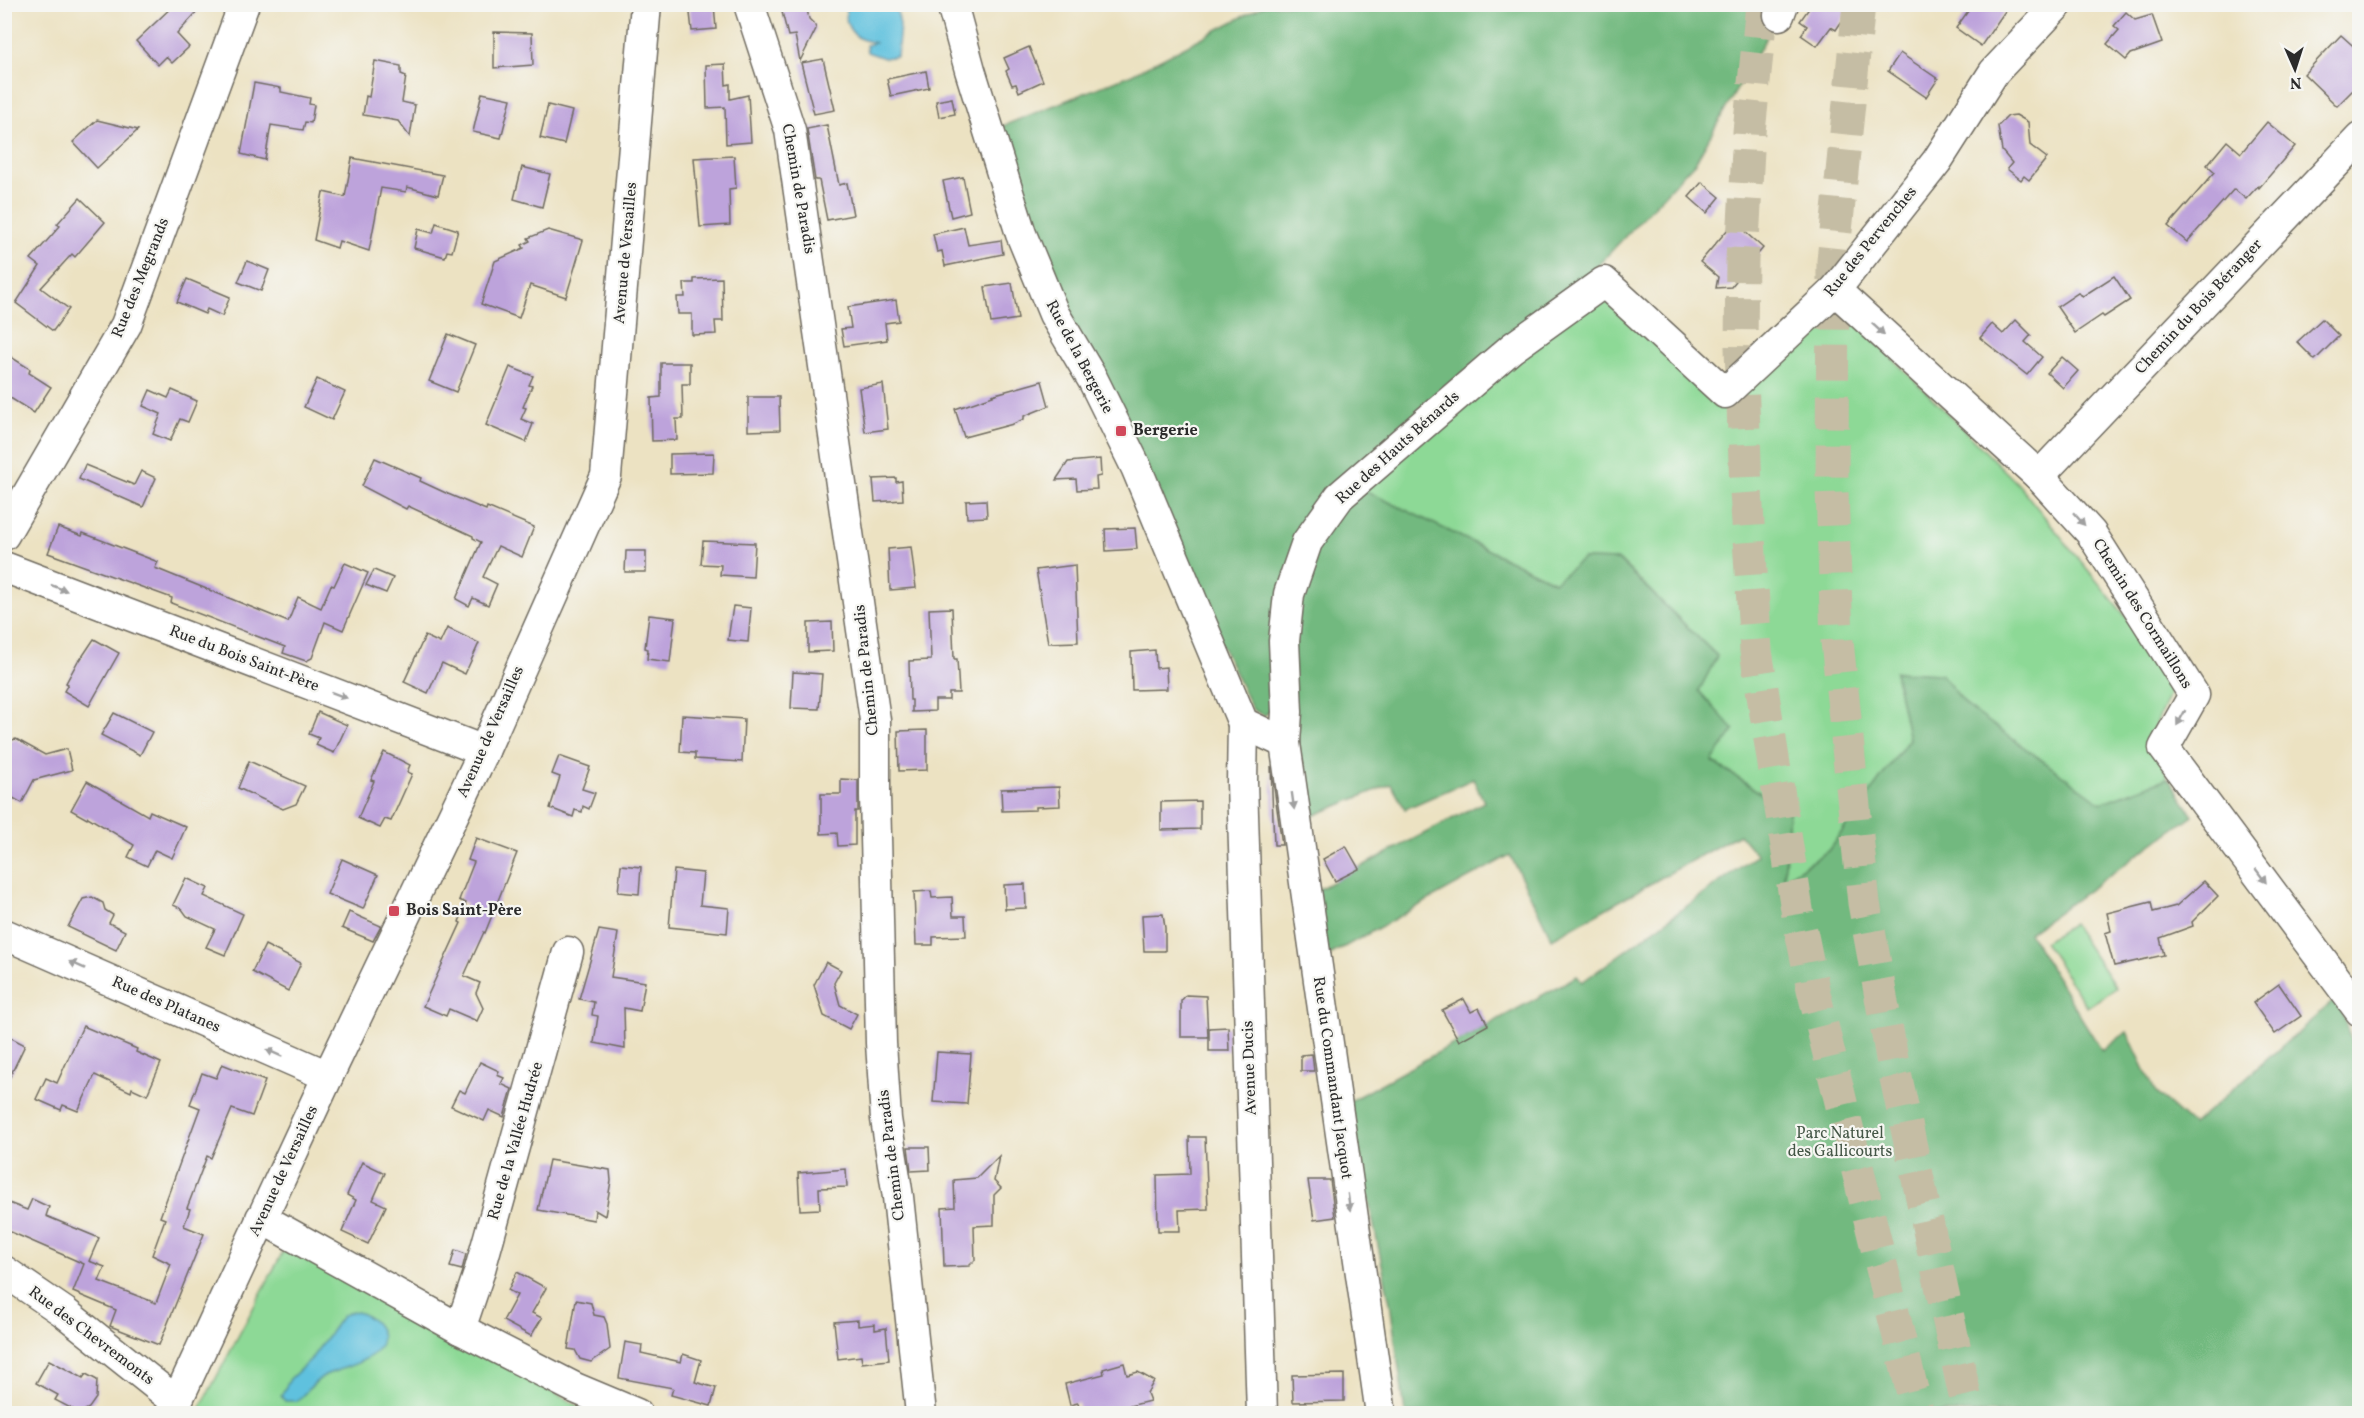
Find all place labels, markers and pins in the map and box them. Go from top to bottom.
place label: Bergerie [1133,420,1198,442]
marker: Bergerie [1114,424,1128,438]
place label: Bois Saint-Père [406,900,522,922]
marker: Bois Saint-Père [387,904,401,918]

